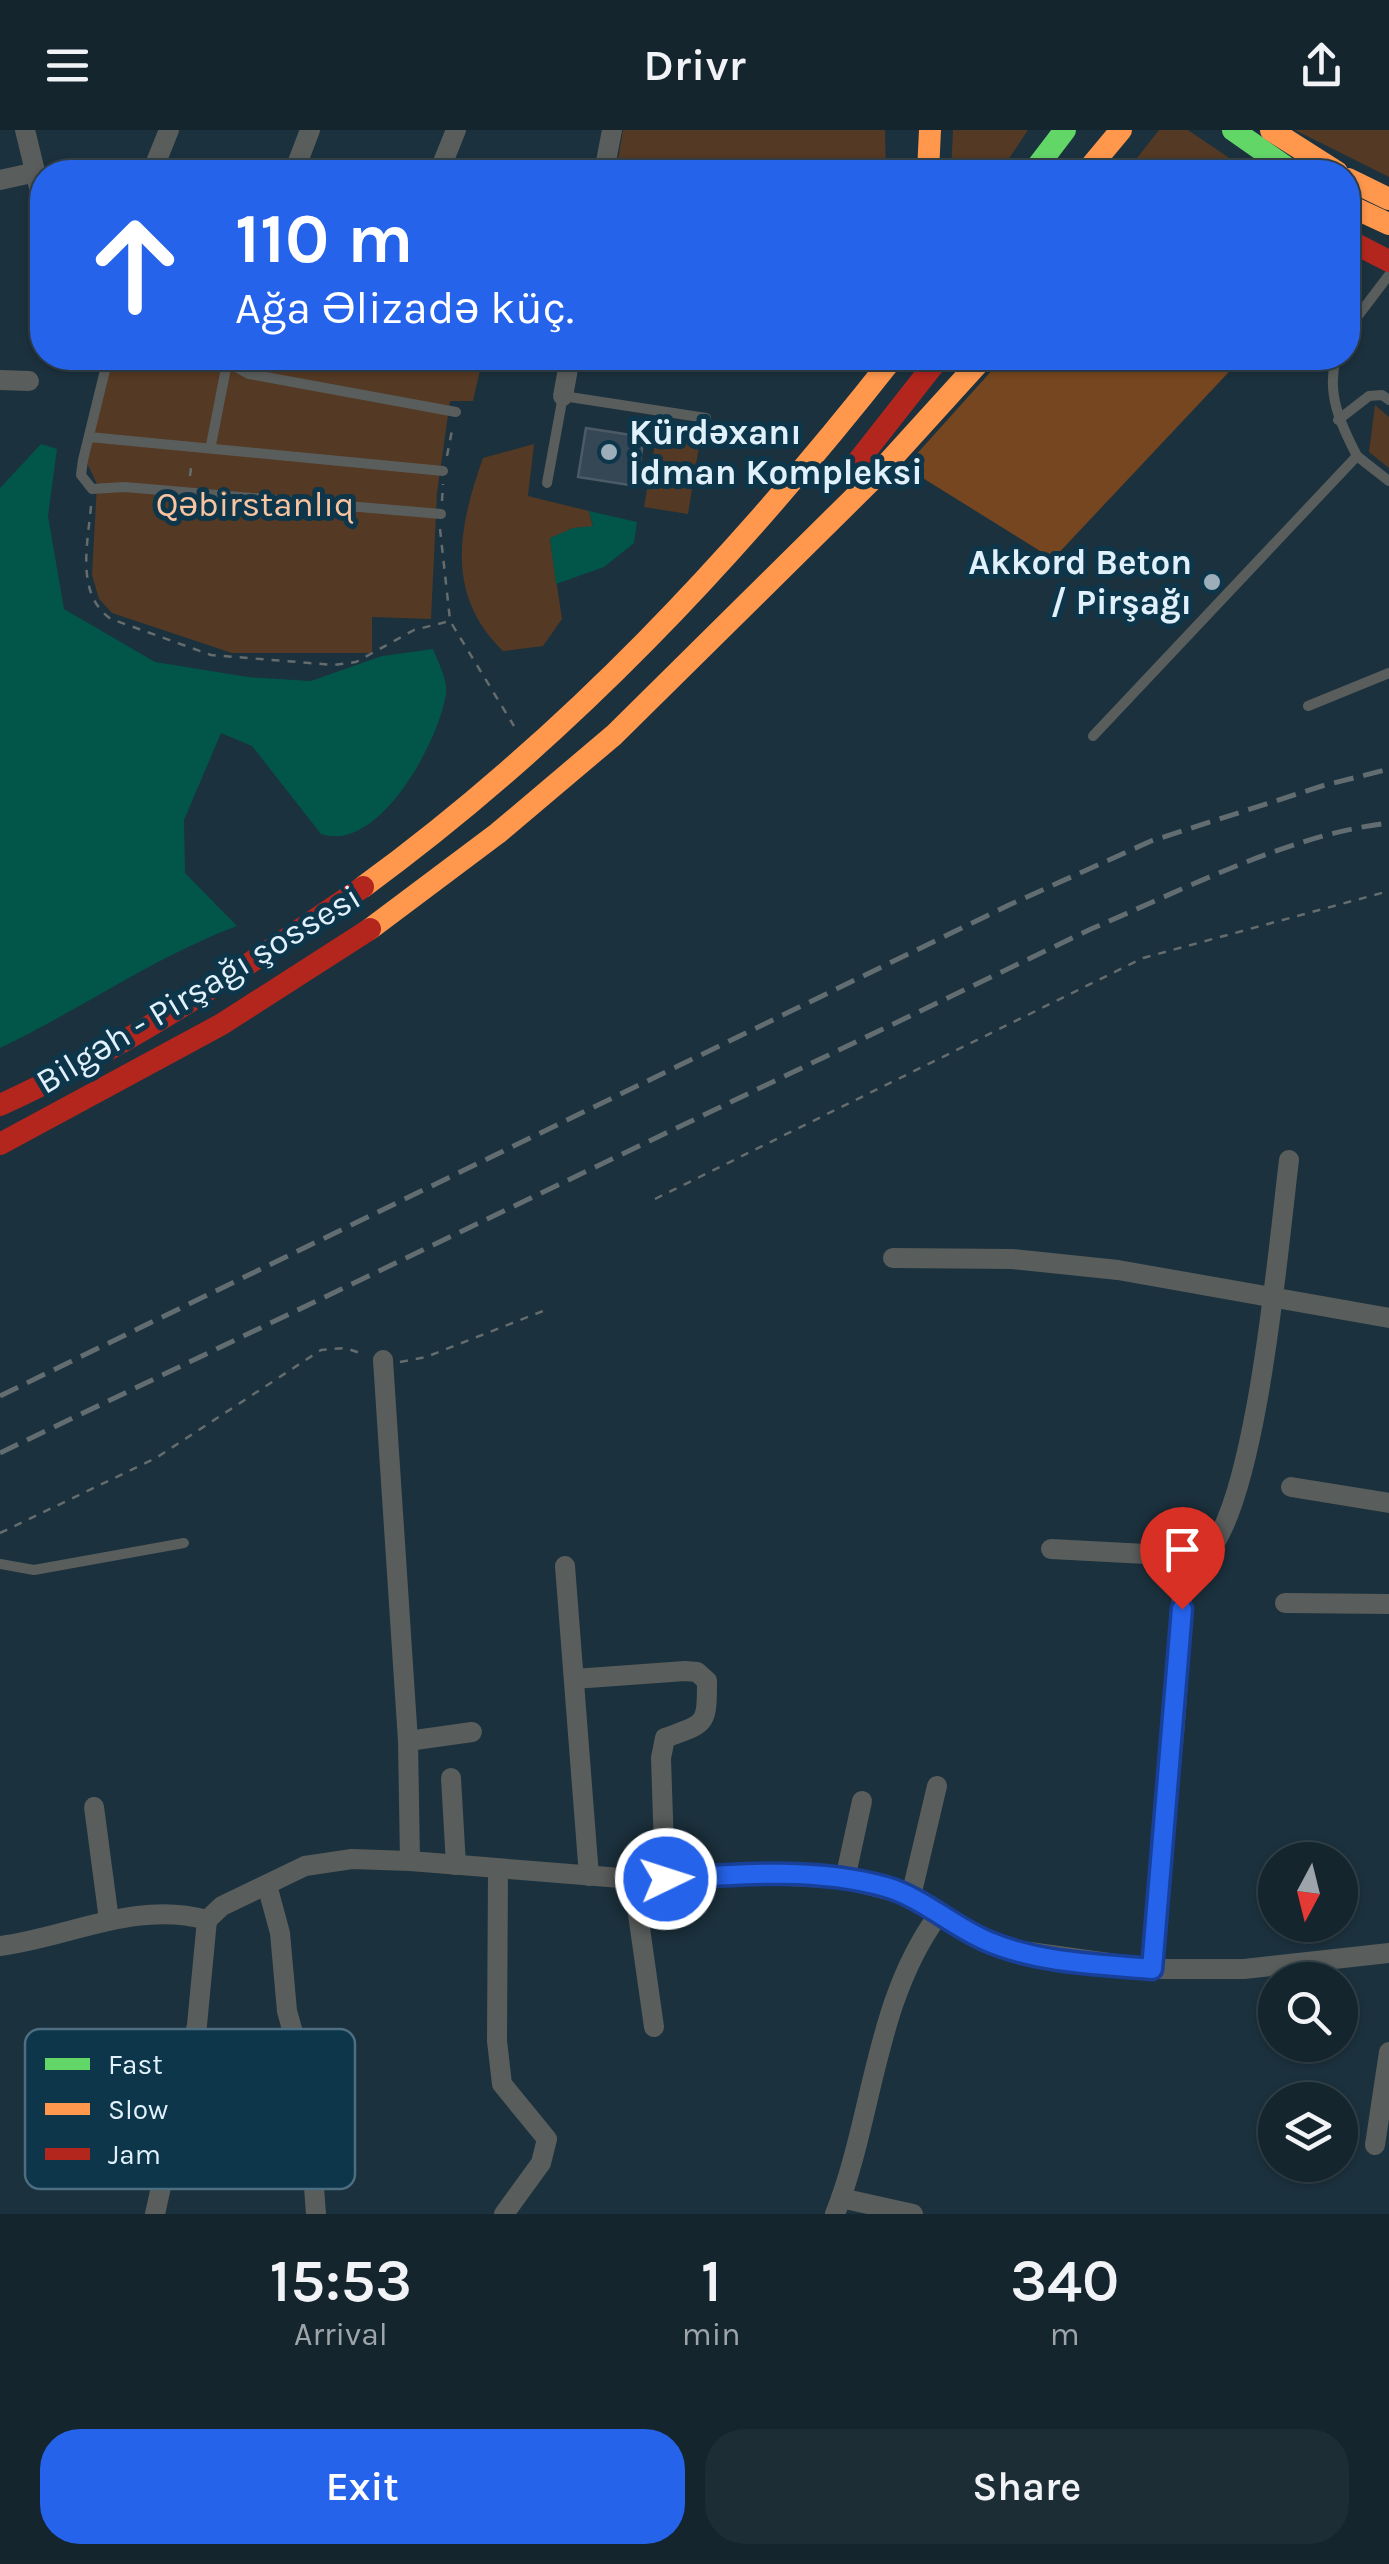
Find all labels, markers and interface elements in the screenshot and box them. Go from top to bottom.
icon: menu [40,38,95,93]
icon: share [1294,38,1349,93]
text: Drivr [643,39,746,91]
text: 110 m [235,198,413,280]
icon: ahead [70,200,200,330]
text: Ağa Əlizadə küç. [235,282,574,334]
place label: Kürdəxanı İdman Kompleksi [629,412,923,493]
marker: Kürdəxanı İdman Kompleksi [598,441,620,463]
park label: Qəbirstanlıq [156,484,354,525]
place label: Akkord Beton / Pirşağı [968,542,1192,624]
marker: Akkord Beton / Pirşağı [1201,571,1223,593]
street label: Bilgəh - Pirşağı şossesi [29,876,368,1103]
pin [1140,1507,1225,1610]
icon: arrive [1155,1522,1210,1577]
position arrow [614,1827,718,1931]
north arrow [1258,1842,1358,1942]
map controls [1258,1842,1358,2182]
button: search [1258,1962,1358,2062]
legend [25,2029,355,2189]
text: Fast [108,2048,163,2081]
button: layers [1258,2082,1358,2182]
text: Slow [108,2093,168,2126]
text: Jam [108,2138,161,2171]
text: 15:53 [270,2246,412,2316]
text: 1 [701,2246,722,2316]
text: 340 [1010,2246,1119,2316]
text: Arrival [294,2316,388,2353]
text: min [682,2316,741,2353]
text: m [1050,2316,1080,2353]
button: Exit [40,2429,685,2544]
button: Share [705,2429,1349,2544]

